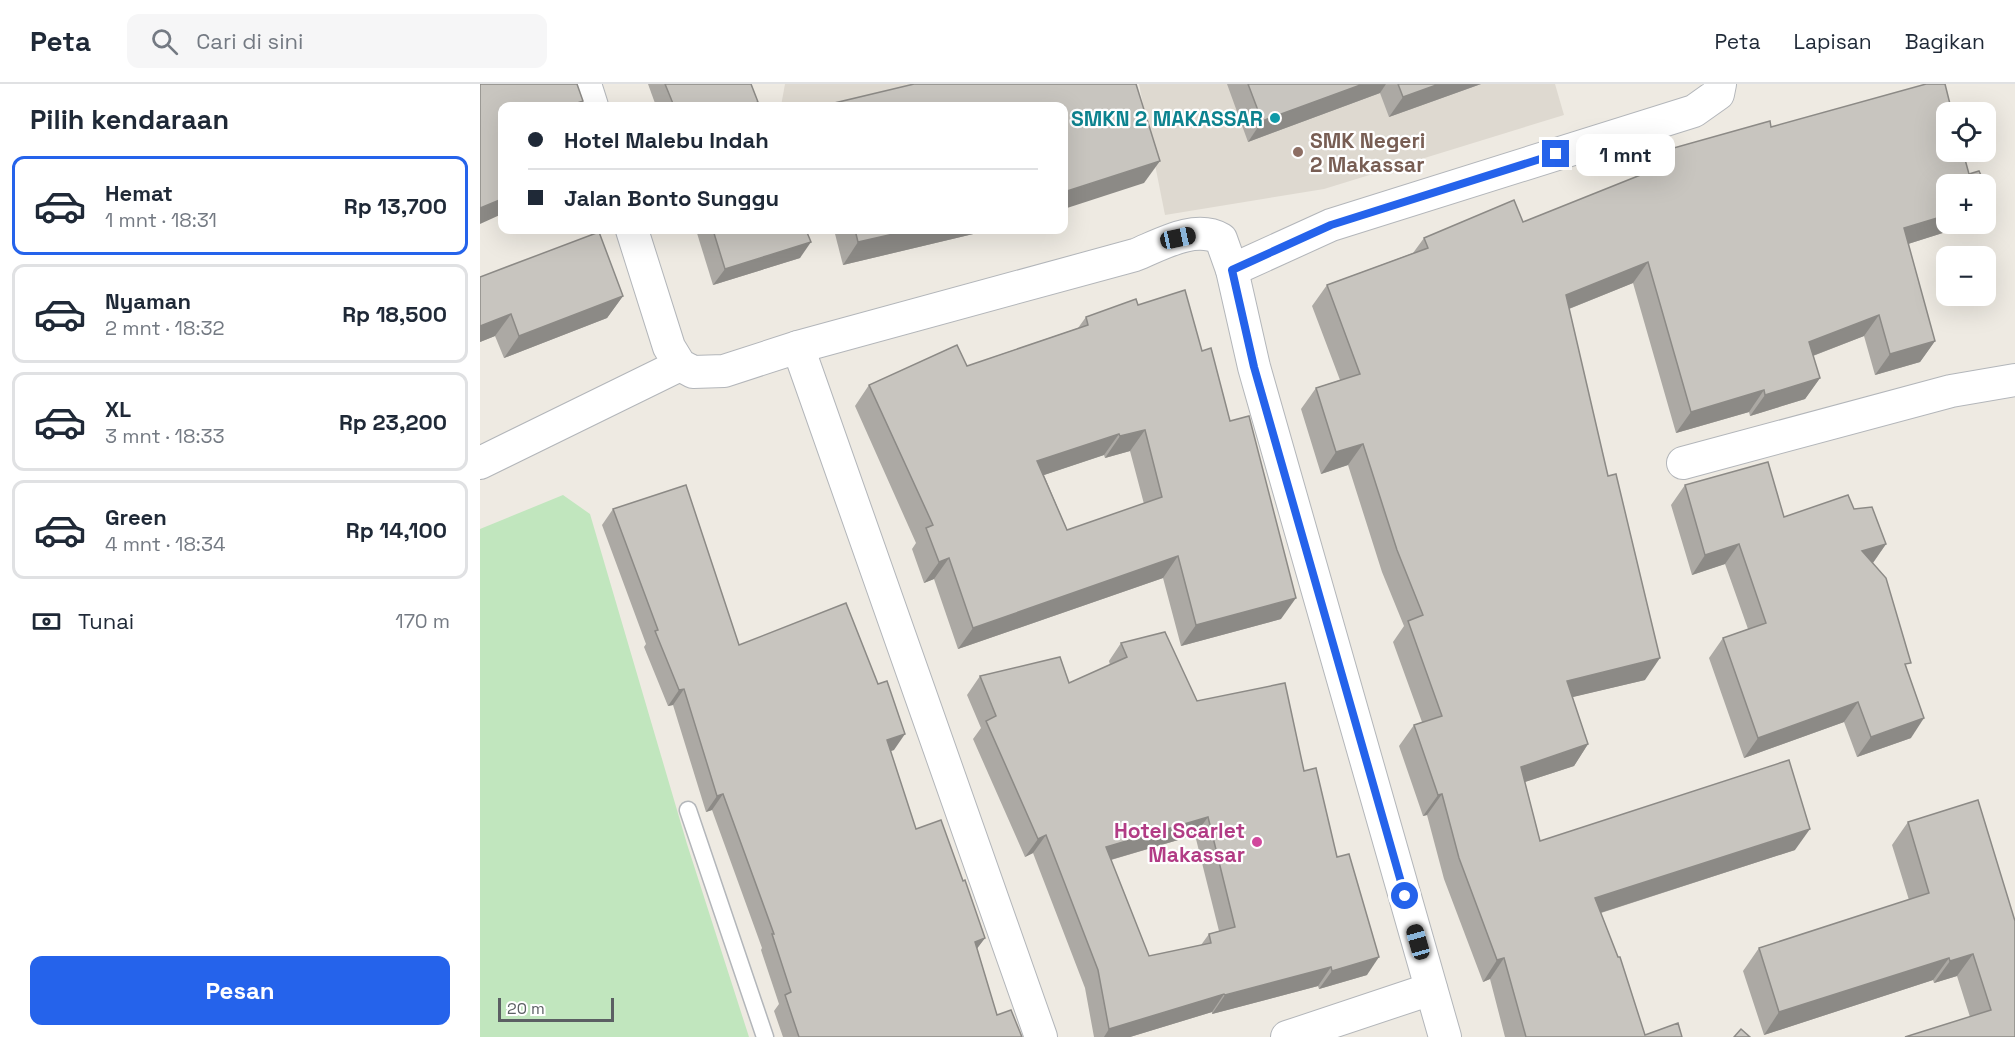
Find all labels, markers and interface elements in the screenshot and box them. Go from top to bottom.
search box [127,14,547,68]
text: Peta [30,23,91,59]
icon: search [148,25,181,58]
text: Cari di sini [196,27,303,55]
text: Peta [1715,28,1761,55]
text: Lapisan [1794,28,1872,55]
text: Bagikan [1905,28,1985,55]
text: Pilih kendaraan [30,102,229,137]
map controls [1936,102,1996,306]
button: locate [1936,102,1996,162]
place label: SMKN 2 MAKASSAR [1071,105,1263,132]
marker: SMKN 2 MAKASSAR [1268,111,1282,125]
text: Hotel Malebu Indah [564,126,769,154]
place label: SMK Negeri 2 Makassar [1310,127,1425,178]
callout: 1 mnt [1577,133,1676,175]
route end [1542,140,1569,167]
text: 1 mnt [1599,142,1652,168]
marker: SMK Negeri 2 Makassar [1291,145,1305,159]
button: + [1936,174,1996,234]
icon: car [33,179,87,233]
text: Hemat [105,179,173,207]
text: Jalan Bonto Sunggu [564,184,779,212]
text: Rp 13,700 [344,192,447,220]
text: 1 mnt · 18:31 [105,207,217,233]
car [1159,225,1197,251]
button: − [1936,246,1996,306]
icon: car [33,287,87,341]
text: Nyaman [105,287,191,315]
text: Rp 18,500 [342,300,447,328]
text: 2 mnt · 18:32 [105,315,225,341]
icon: car [33,395,87,449]
text: XL [105,395,131,423]
text: Rp 23,200 [339,408,447,436]
text: 3 mnt · 18:33 [105,423,225,449]
icon: car [33,503,87,557]
text: Green [105,503,167,531]
text: Rp 14,100 [346,516,447,544]
text: 4 mnt · 18:34 [105,531,226,557]
icon: cash [30,605,63,638]
text: Tunai [78,607,134,635]
text: 170 m [395,608,450,634]
place label: Hotel Scarlet Makassar [1114,817,1245,868]
marker: Hotel Scarlet Makassar [1250,835,1264,849]
route start [1391,882,1418,909]
car [1404,922,1432,962]
button: Pesan [30,956,450,1025]
scale bar [498,995,614,1022]
text: 20 m [507,998,545,1019]

